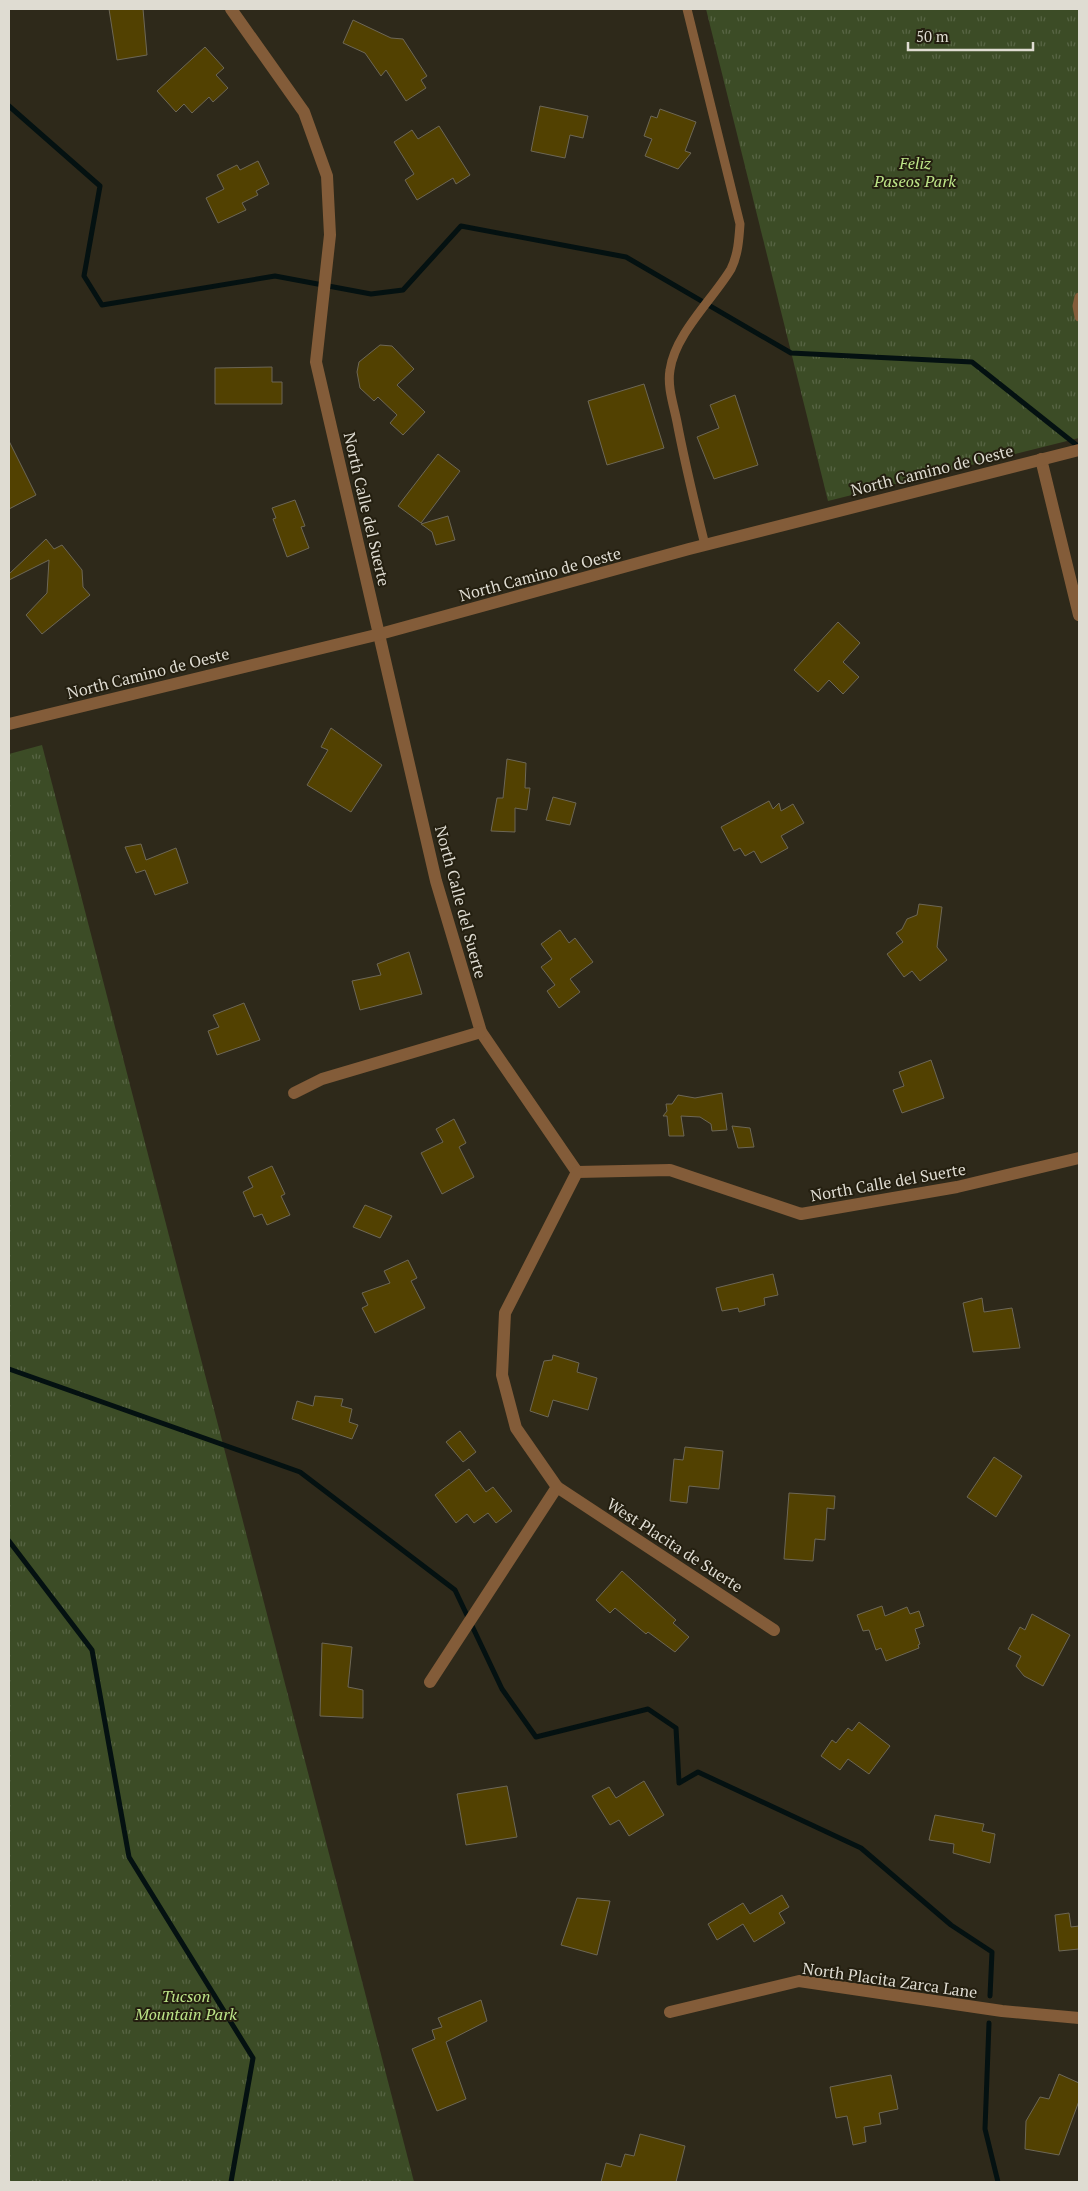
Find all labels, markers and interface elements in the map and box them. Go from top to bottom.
scale bar [908,20,1033,52]
text: 50 m [916,26,949,46]
park label: Feliz Paseos Park [873,152,956,192]
street label: North Calle del Suerte [339,430,395,588]
street label: North Camino de Oeste [848,439,1016,501]
street label: North Camino de Oeste [457,542,623,606]
street label: North Camino de Oeste [64,642,232,704]
street label: North Calle del Suerte [430,823,492,981]
street label: North Calle del Suerte [809,1157,967,1207]
street label: West Placita de Suerte [603,1493,747,1597]
street label: North Placita Zarca Lane [801,1957,979,2003]
park label: Tucson Mountain Park [134,1985,237,2025]

